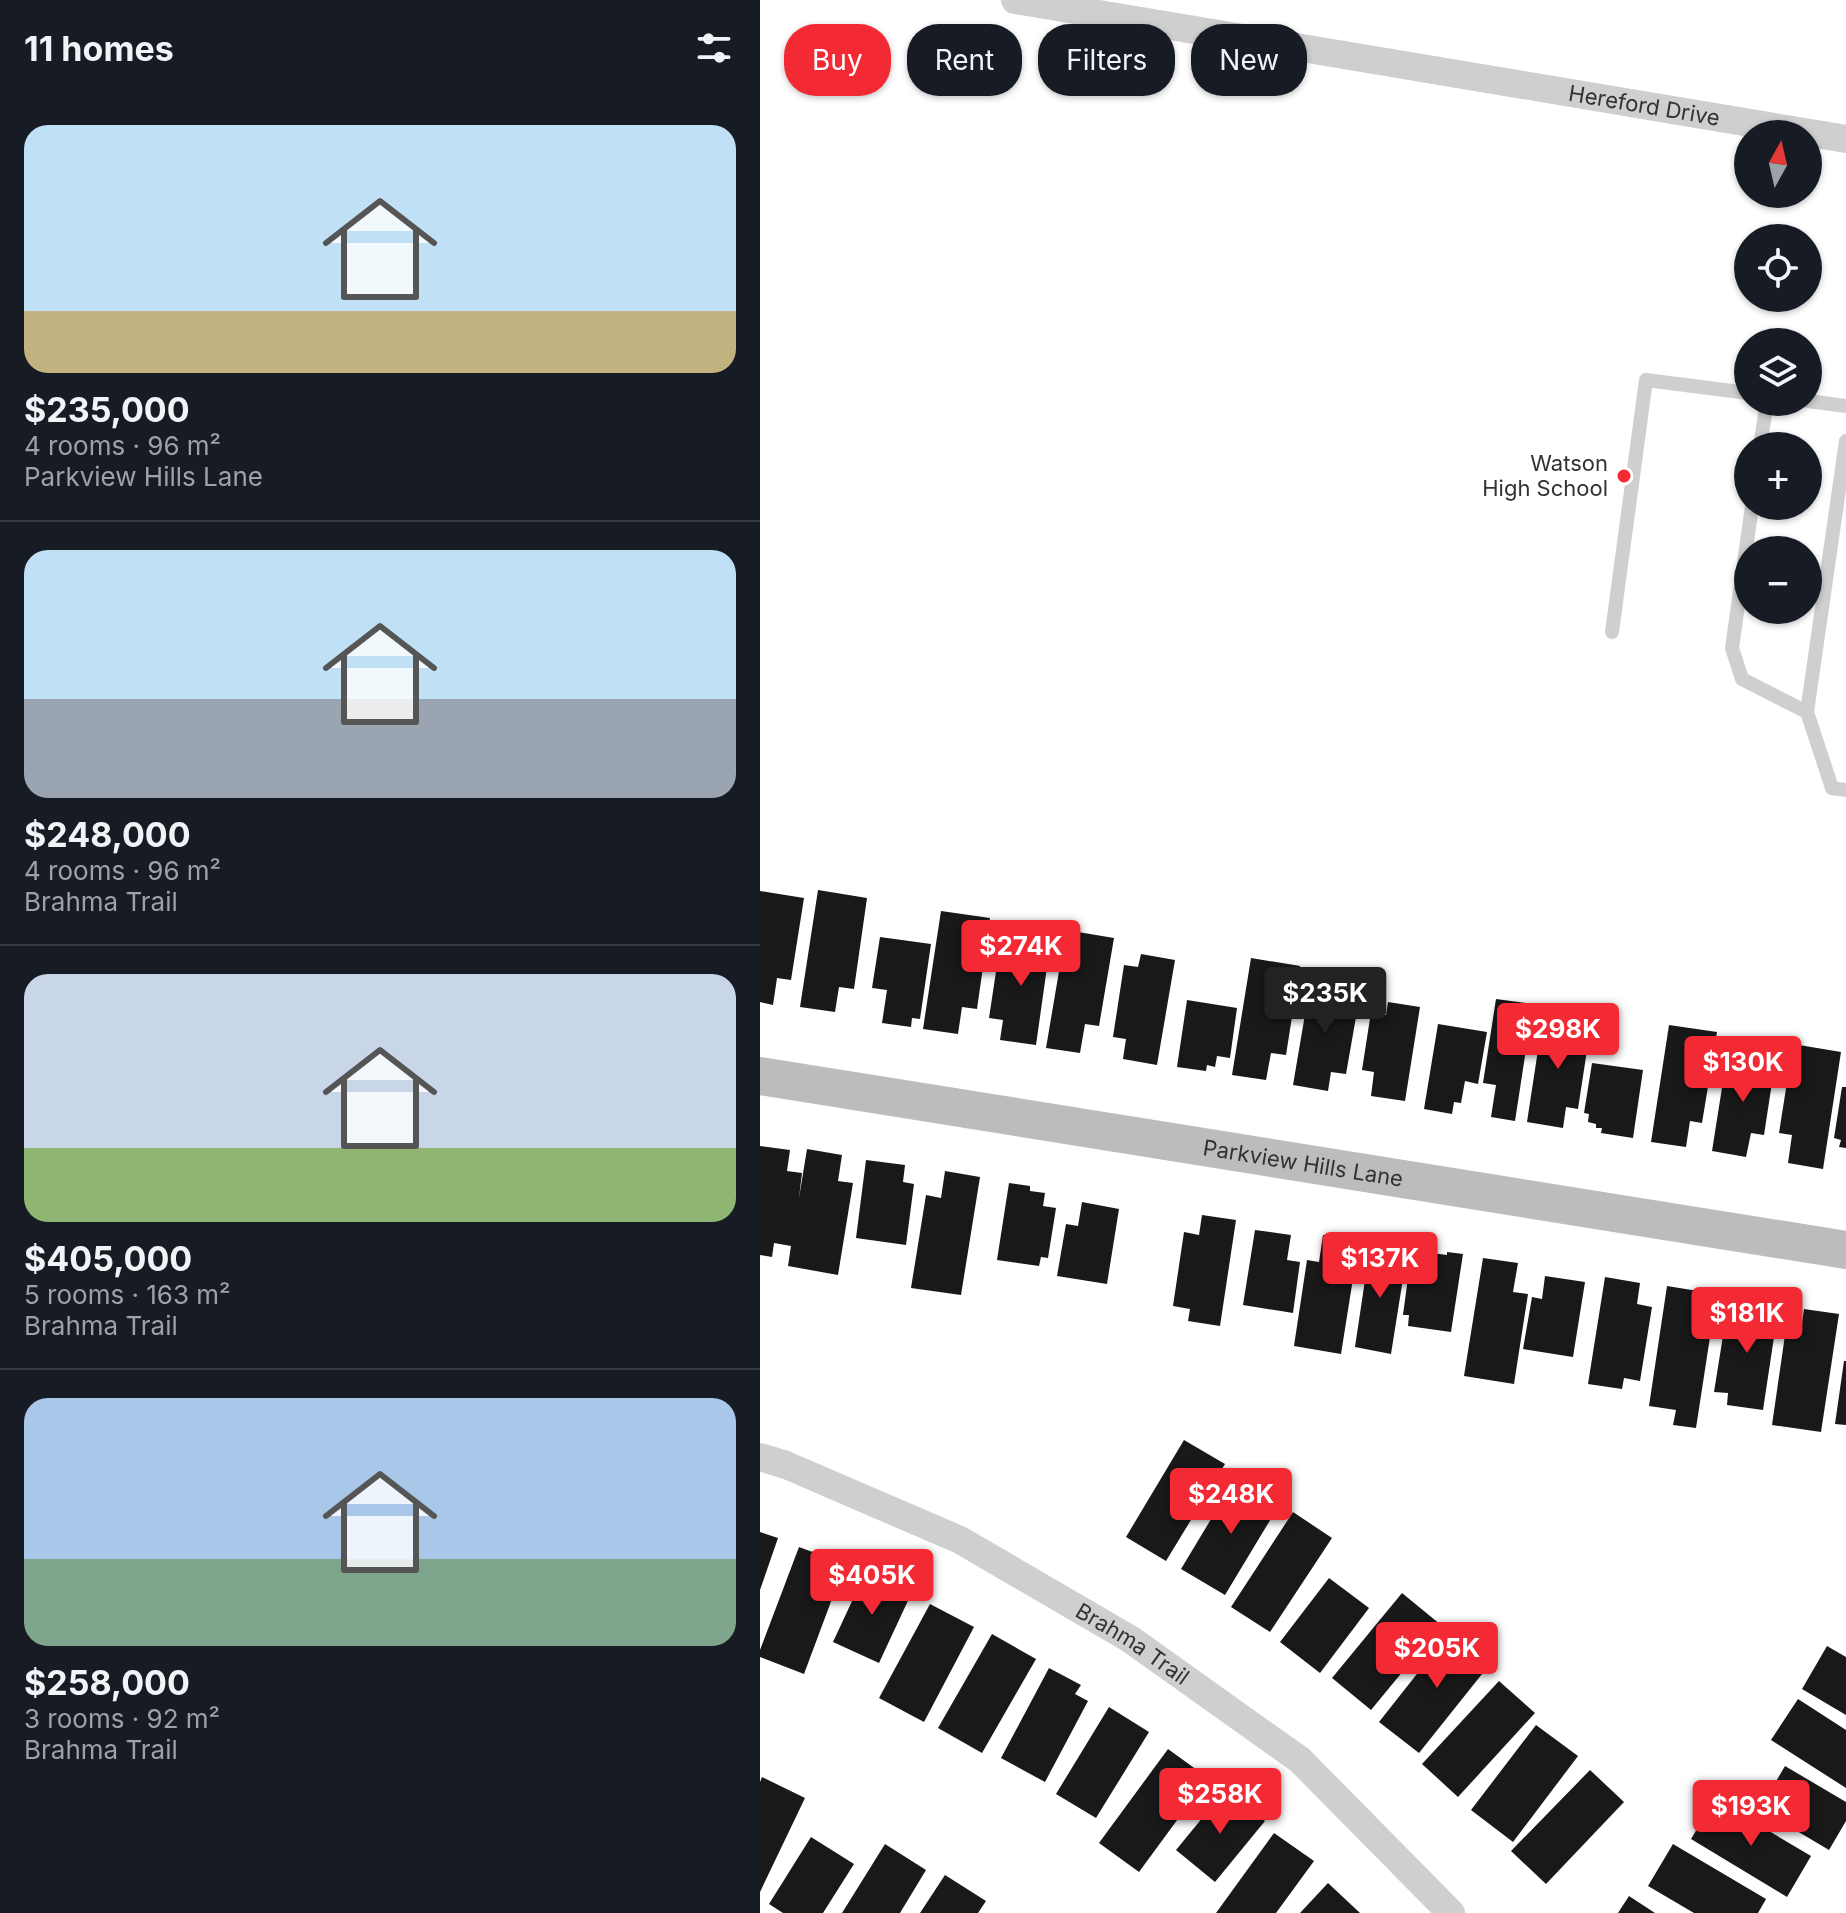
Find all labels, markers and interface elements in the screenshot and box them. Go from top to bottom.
chip: Buy [784,24,891,96]
chip: Rent [907,24,1022,96]
chip: Filters [1038,24,1175,96]
chip: New [1191,24,1307,96]
icon: filters [692,26,736,70]
text: 11 homes [24,28,174,69]
street label: Hereford Drive [1567,80,1722,131]
north arrow [1734,120,1822,208]
map controls [1734,120,1822,624]
icon: home [308,177,452,321]
button: locate [1734,224,1822,312]
button: layers [1734,328,1822,416]
text: $235,000 [24,389,190,430]
text: 4 rooms · 96 m² [24,430,221,461]
button: + [1734,432,1822,520]
place label: Watson High School [1482,450,1608,501]
text: Parkview Hills Lane [24,461,263,492]
marker: Watson High School [1615,467,1633,485]
button: − [1734,536,1822,624]
icon: home [308,602,452,746]
text: $248,000 [24,814,191,855]
text: 4 rooms · 96 m² [24,855,221,886]
text: Brahma Trail [24,886,178,917]
pin: $274K [965,920,1077,988]
text: $274K [979,930,1063,961]
pin: $235K [1269,967,1381,1035]
text: $235K [1282,977,1368,1008]
pin: $298K [1502,1003,1614,1071]
text: $298K [1515,1013,1601,1044]
icon: home [308,1026,452,1170]
pin: $130K [1687,1036,1799,1104]
text: $130K [1702,1046,1784,1077]
street label: Parkview Hills Lane [1201,1134,1405,1192]
pin: $137K [1324,1232,1436,1300]
text: $405,000 [24,1238,192,1279]
text: $137K [1341,1242,1419,1273]
text: 5 rooms · 163 m² [24,1279,231,1310]
pin: $181K [1691,1287,1803,1355]
text: $181K [1709,1297,1785,1328]
text: Brahma Trail [24,1310,178,1341]
icon: home [308,1450,452,1594]
pin: $248K [1175,1468,1287,1536]
text: $248K [1188,1478,1274,1509]
pin: $405K [816,1549,928,1617]
text: $405K [828,1559,916,1590]
street label: Brahma Trail [1071,1597,1194,1690]
pin: $205K [1381,1622,1493,1690]
text: $205K [1394,1632,1480,1663]
text: $258,000 [24,1662,190,1703]
text: 3 rooms · 92 m² [24,1703,220,1734]
text: Brahma Trail [24,1734,178,1765]
pin: $258K [1164,1768,1276,1836]
text: $258K [1177,1778,1263,1809]
pin: $193K [1695,1780,1807,1848]
text: $193K [1711,1790,1791,1821]

